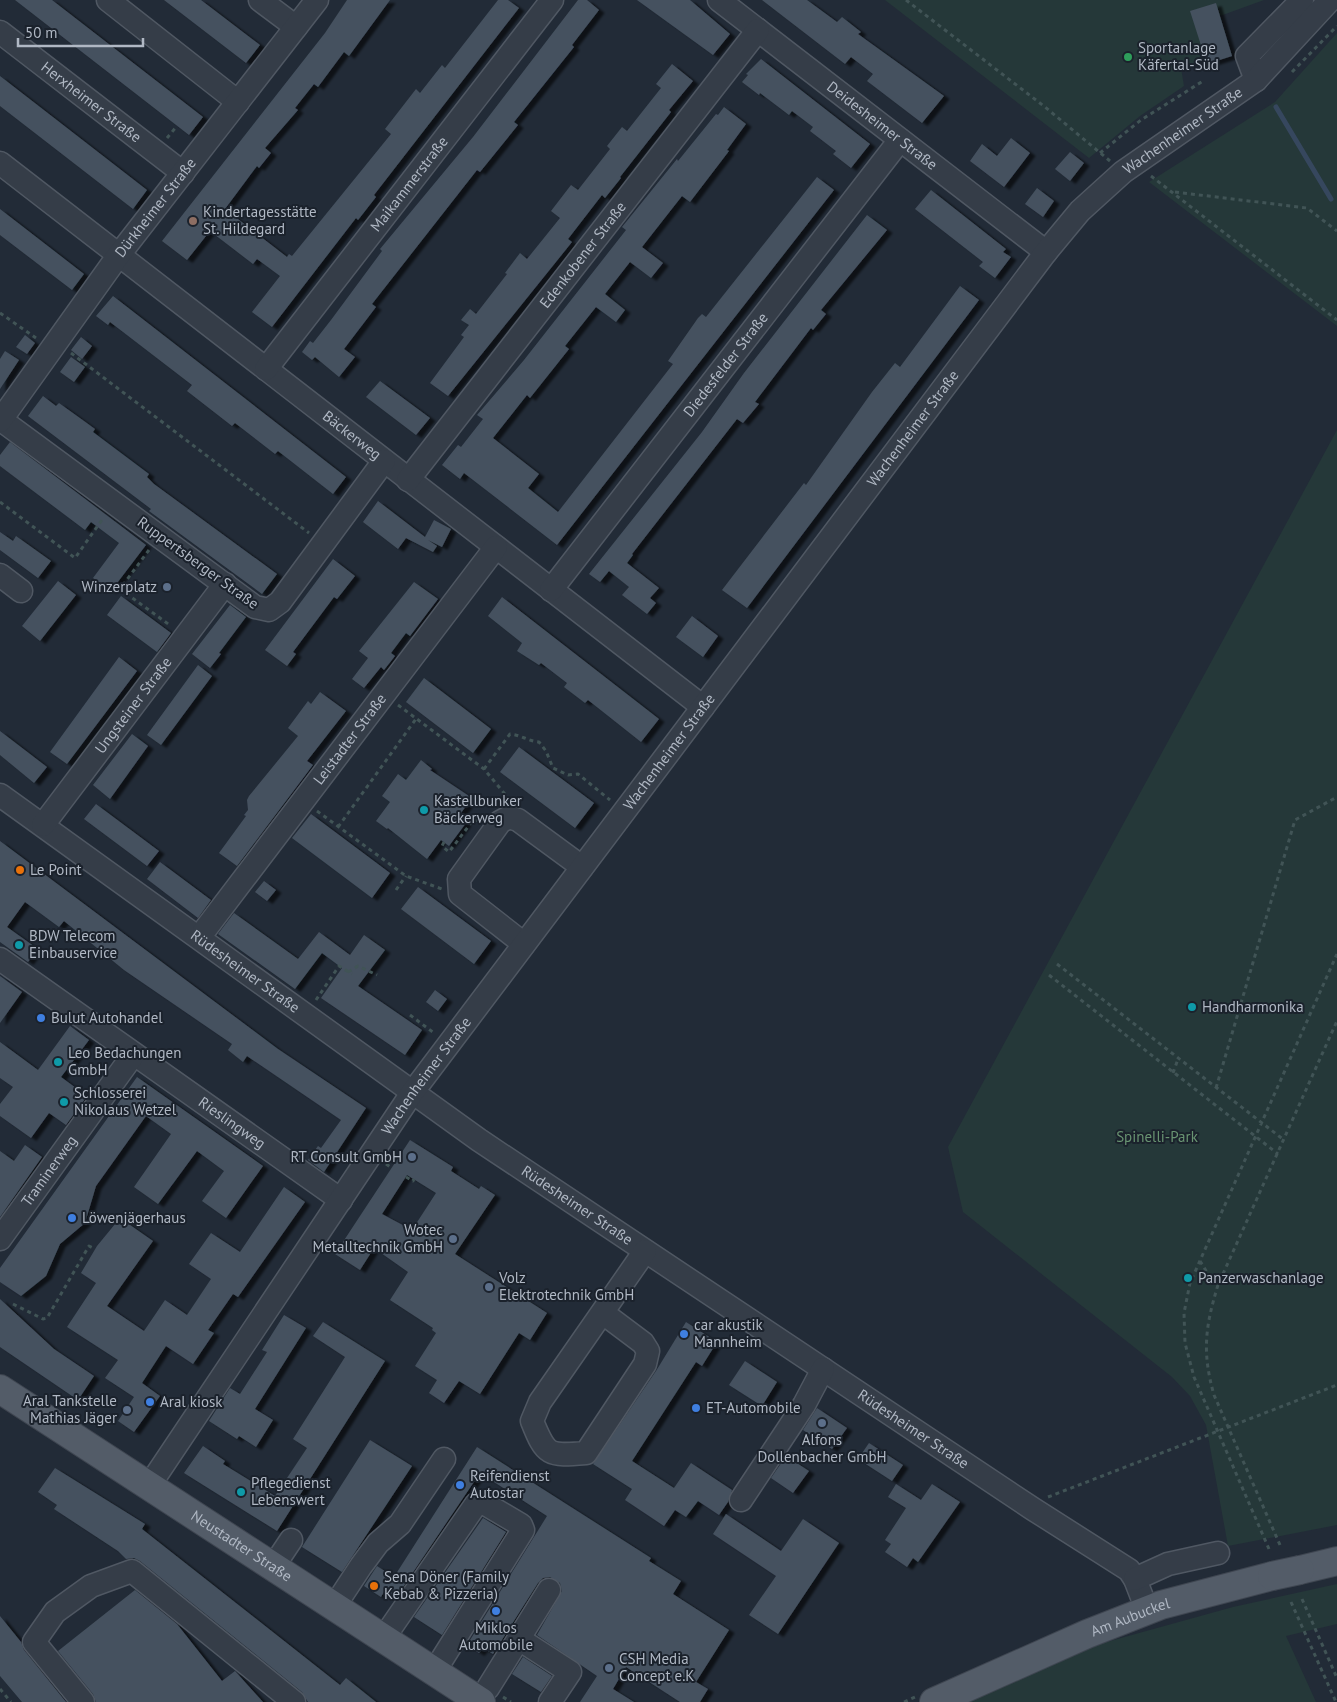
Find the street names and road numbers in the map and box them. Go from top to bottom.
street label: Herxheimer Straße [37,57,145,146]
street label: Deidesheimer Straße [823,77,942,174]
street label: Wachenheimer Straße [1119,82,1246,178]
street label: Maikammerstraße [366,132,452,235]
street label: Dürkheimer Straße [110,154,200,261]
street label: Edenkobener Straße [535,198,630,312]
street label: Diedesfelder Straße [679,308,772,421]
street label: Wachenheimer Straße [862,366,963,490]
street label: Bäckerweg [319,406,385,464]
street label: Ruppertsberger Straße [134,512,263,613]
street label: Ungsteiner Straße [90,653,176,757]
street label: Leistadter Straße [309,690,390,788]
street label: Wachenheimer Straße [619,690,719,814]
street label: Rüdesheimer Straße [187,925,304,1017]
street label: Wachenheimer Straße [377,1013,475,1138]
street label: Rieslingweg [195,1092,270,1153]
street label: Traminerweg [17,1131,81,1210]
street label: Rüdesheimer Straße [518,1161,637,1249]
street label: Rüdesheimer Straße [854,1385,973,1473]
street label: Neustadter Straße [188,1506,296,1585]
street label: Am Aubuckel [1088,1593,1172,1641]

